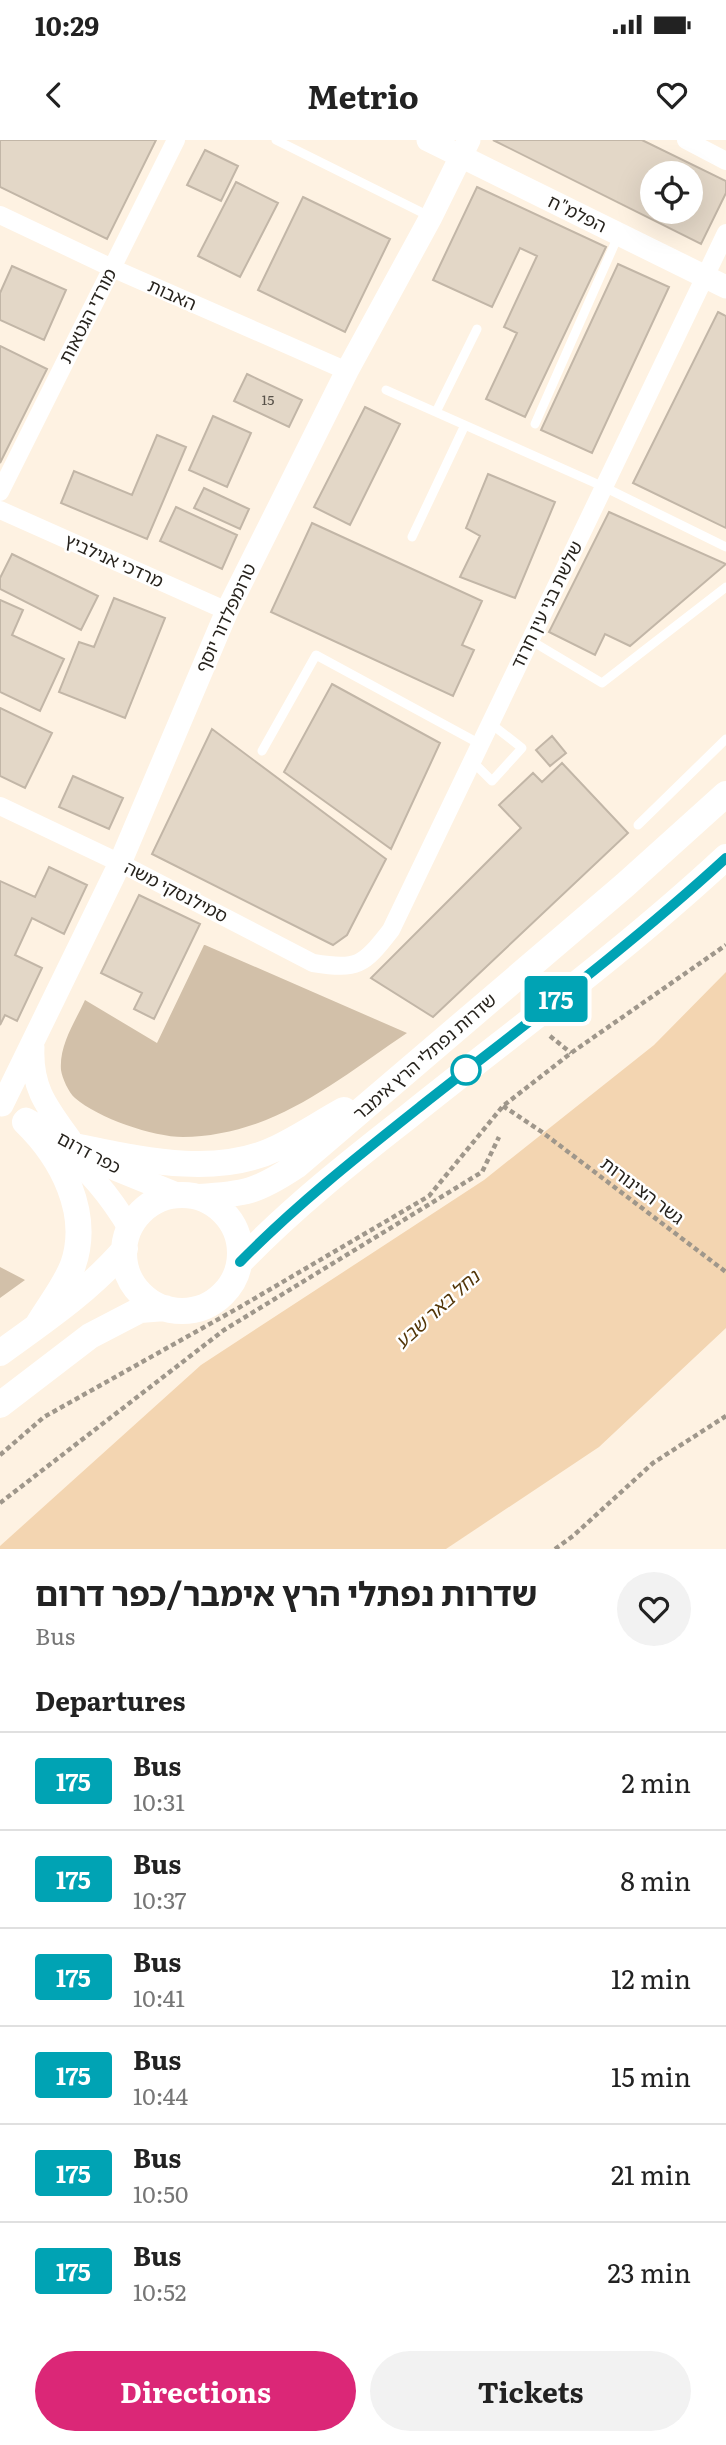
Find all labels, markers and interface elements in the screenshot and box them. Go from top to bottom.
text: 10:29 [35,5,99,44]
text: Metrio [307,71,419,119]
icon: back [35,76,73,114]
icon: heart [653,76,691,114]
map controls [640,161,703,224]
button: locate [640,161,703,224]
street label: הפלמ"ח [544,187,611,238]
street label: מורדי הגטאות [51,263,122,368]
street label: האבות [144,271,201,316]
house number: 15 [262,389,274,409]
street label: מרדכי אנילביץ [61,526,168,593]
street label: שלשת בני עין חרוד [503,536,588,673]
street label: טרומפלדור יוסף [187,558,262,677]
street label: סמילנסקי משה [120,853,233,928]
line badge: 175 [516,976,596,1022]
text: 175 [539,981,573,1016]
street label: שדרות נפתלי הרץ אימבר [346,986,502,1126]
unlabelled marker [451,1055,481,1085]
street label: כפר דרום [53,1124,126,1180]
street label: גשר הצינורות [596,1149,690,1230]
water label: נחל באר שבע [388,1261,486,1354]
text: שדרות נפתלי הרץ אימבר/כפר דרום [35,1567,537,1616]
button: heart [617,1572,691,1646]
text: Bus [35,1618,75,1652]
text: Departures [35,1680,186,1719]
text: Bus [133,1745,181,1784]
text: 2 min [622,1762,691,1801]
text: 175 [56,1763,91,1798]
text: 10:31 [133,1784,185,1818]
text: Bus [133,1843,181,1882]
text: 8 min [620,1860,691,1899]
text: 175 [56,1861,91,1896]
text: 10:37 [133,1882,187,1916]
text: Bus [133,1941,181,1980]
text: 12 min [611,1958,691,1997]
text: 175 [56,1959,91,1994]
text: 10:41 [133,1980,185,2014]
text: Bus [133,2039,181,2078]
text: 15 min [611,2056,691,2095]
text: 175 [56,2057,91,2092]
text: 10:44 [133,2078,188,2112]
text: Bus [133,2137,181,2176]
text: 21 min [611,2154,691,2193]
text: 175 [56,2155,91,2190]
text: 10:50 [133,2176,188,2210]
text: Bus [133,2235,181,2274]
text: 23 min [607,2252,691,2291]
text: 175 [56,2253,91,2288]
text: 10:52 [133,2274,186,2308]
button: Directions [35,2351,356,2431]
button: Tickets [370,2351,691,2431]

